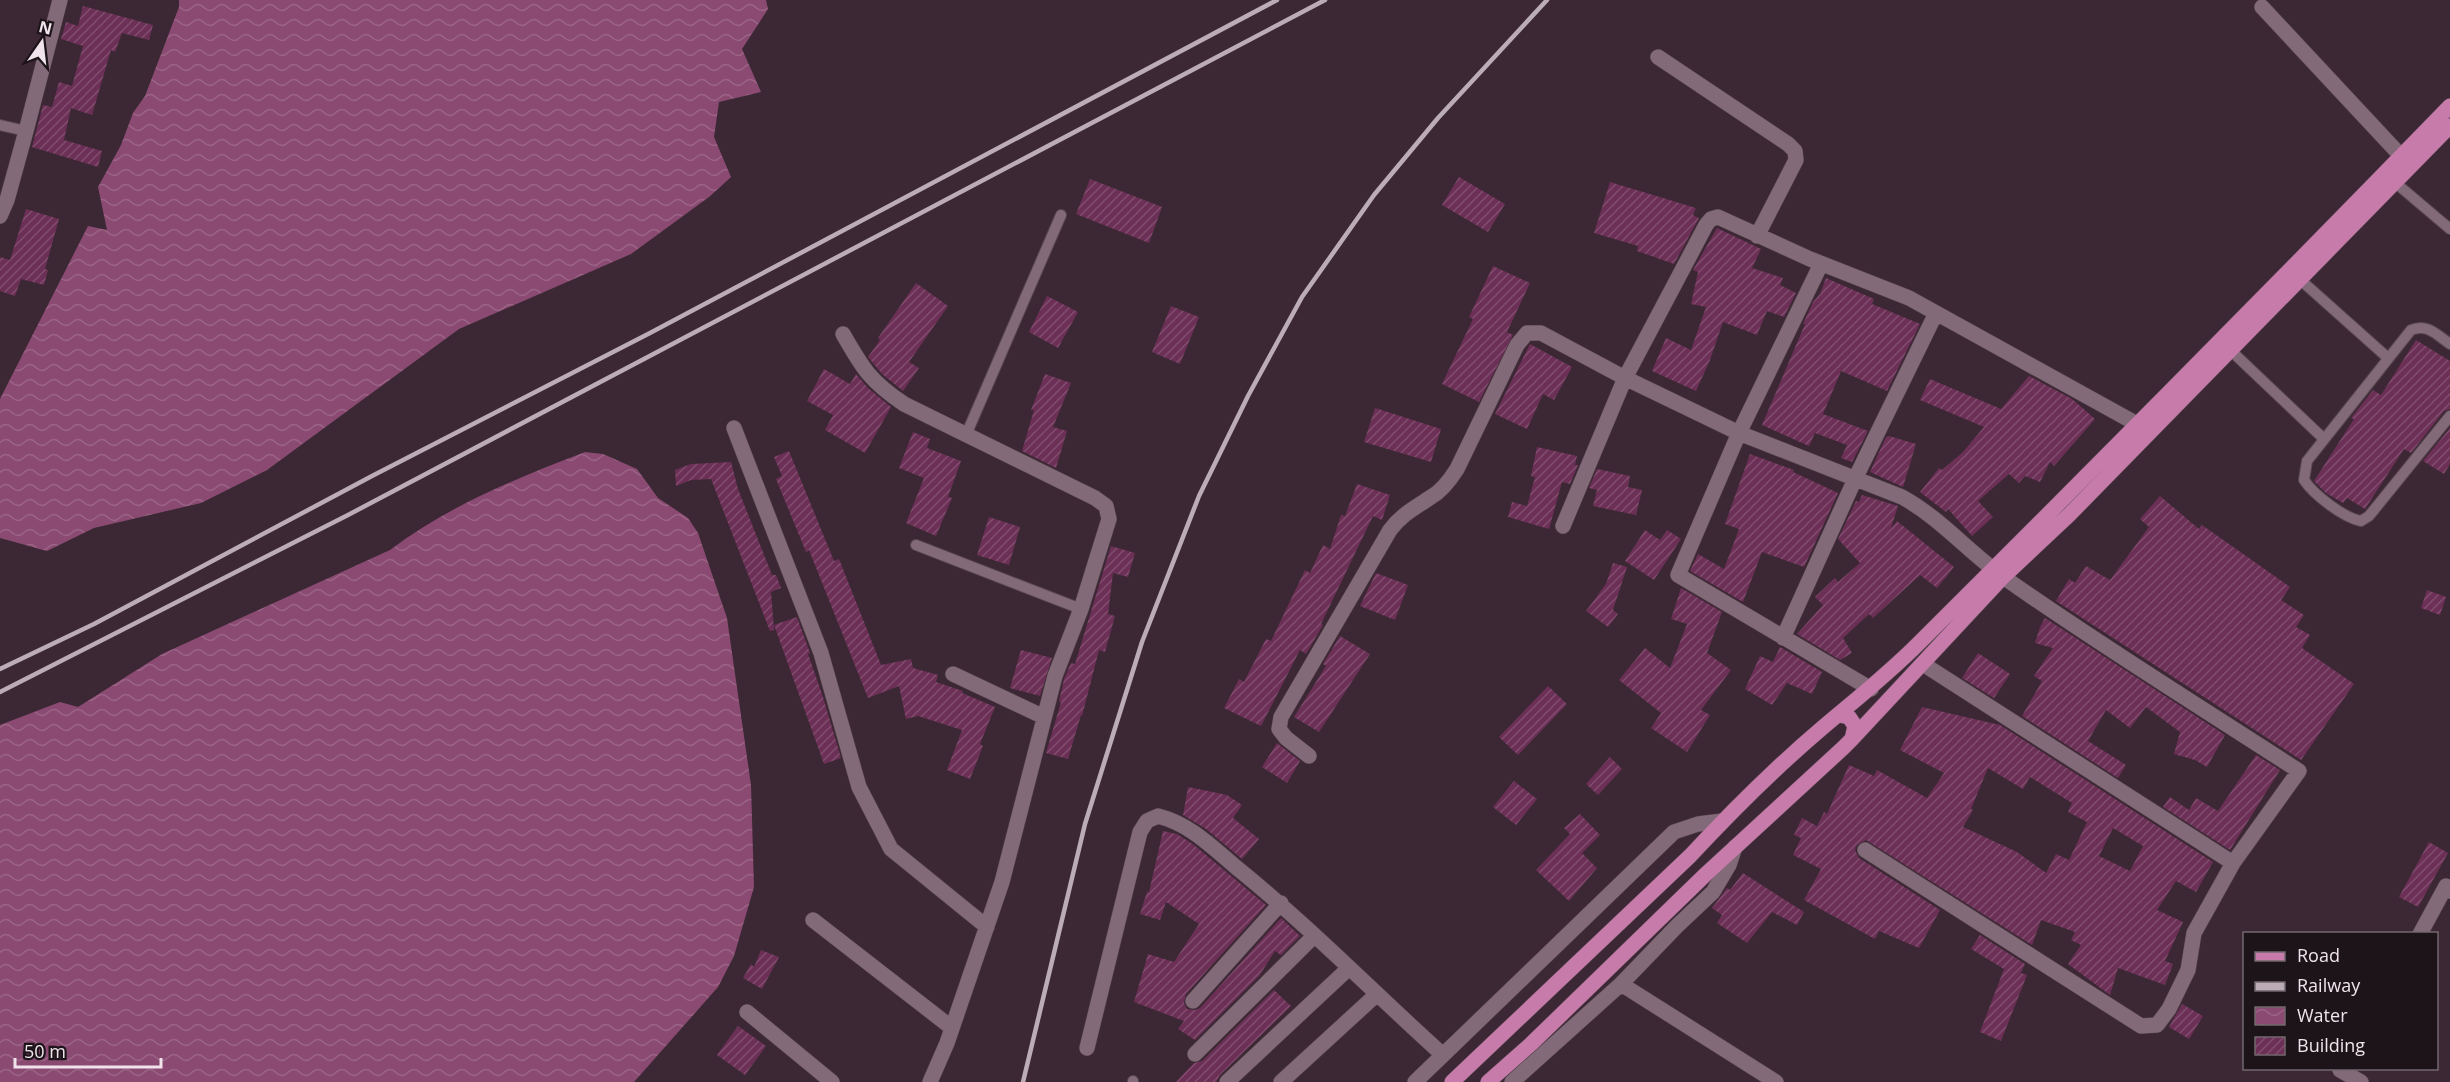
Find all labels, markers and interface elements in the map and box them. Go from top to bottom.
north arrow [12,12,72,72]
text: N [37,15,55,40]
legend [2243,932,2438,1070]
text: Road [2297,943,2340,967]
text: Railway [2297,973,2361,997]
text: Water [2297,1003,2348,1027]
scale bar [15,1031,160,1069]
text: Building [2297,1033,2365,1057]
text: 50 m [24,1039,66,1063]

